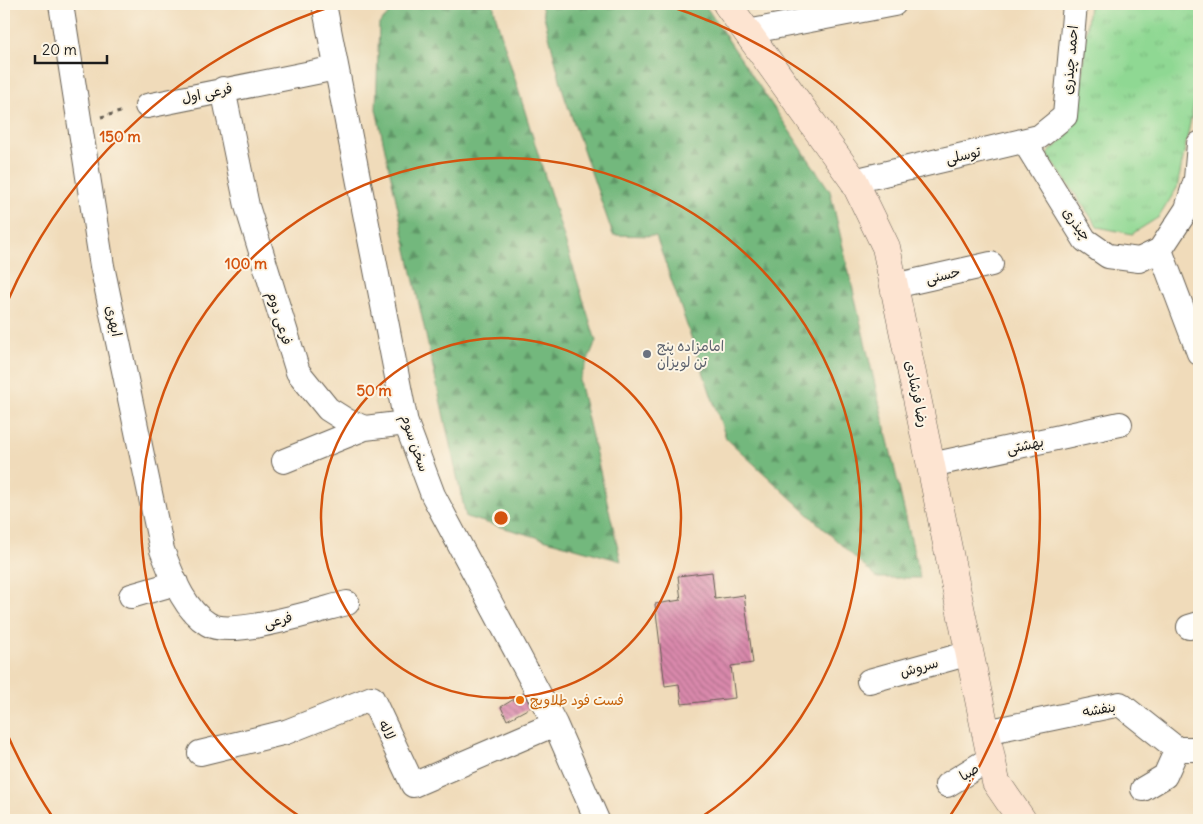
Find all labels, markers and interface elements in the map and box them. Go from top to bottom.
street label: احمد چیذری [1058,25,1083,96]
scale bar [35,32,108,64]
text: 20 m [42,40,77,59]
street label: فرعی اول [180,79,234,107]
text: 150 m [99,127,141,146]
street label: توسلی [944,142,983,168]
street label: چیذری [1058,204,1095,245]
text: 100 m [225,254,267,273]
street label: حسنی [924,262,962,288]
street label: فرعی دوم [261,289,297,348]
street label: ابهری [102,304,126,338]
place label: امامزاده پنج تن لویزان [657,337,724,372]
marker: امامزاده پنج تن لویزان [641,348,653,360]
street label: رضا فرشادی [901,359,933,429]
text: 50 m [356,381,392,400]
street label: سخن سوم [394,412,433,475]
street label: بهشتی [1005,432,1045,458]
centre of rings [492,509,510,527]
street label: فرعی [262,608,294,632]
street label: سروش [898,653,940,682]
place label: فست فود طلاویچ [530,691,624,710]
marker: فست فود طلاویچ [514,694,526,706]
street label: بنفشه [1081,698,1117,720]
street label: لاله [375,717,399,743]
street label: صبا [956,759,982,785]

